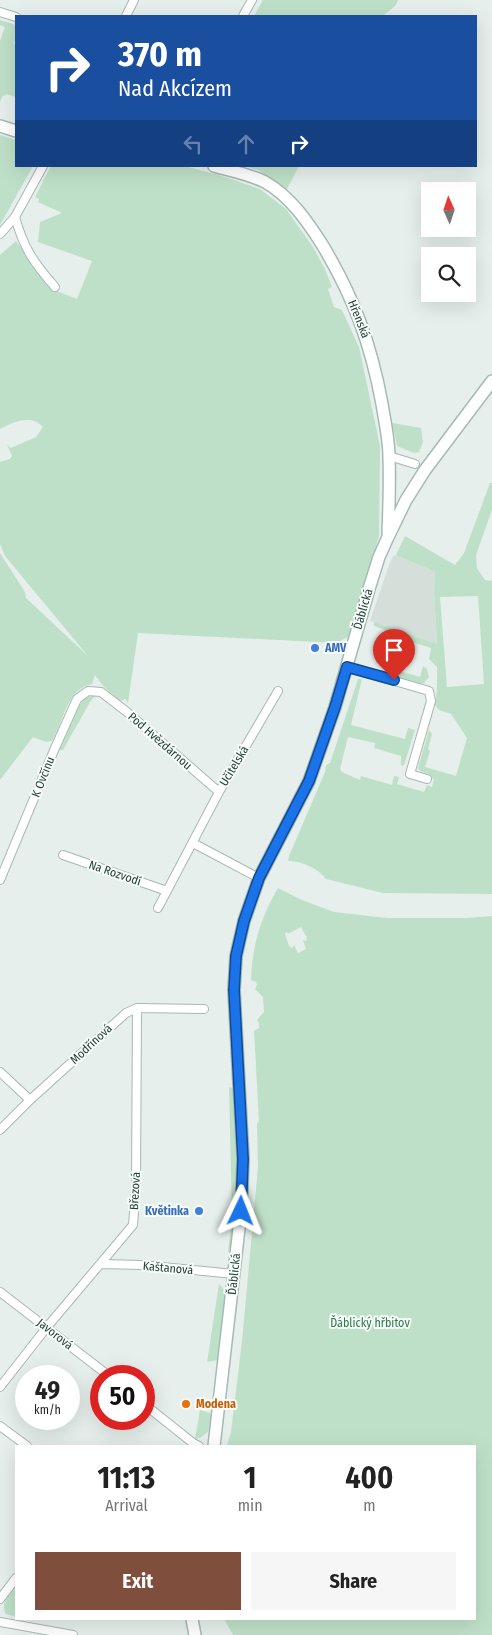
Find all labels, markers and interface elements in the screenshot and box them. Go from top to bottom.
text: 370 m [118,33,202,75]
icon: right [35,35,100,100]
text: Nad Akcízem [118,75,232,102]
icon: left [179,130,207,158]
icon: ahead [232,130,260,158]
icon: right [285,130,313,158]
north arrow [421,182,476,238]
map controls [421,182,476,302]
button: search [421,247,476,302]
street label: Hřenská [345,298,373,340]
street label: Ďáblická [350,587,376,631]
pin [373,629,415,680]
icon: arrive [380,636,408,664]
place label: AMV [324,641,347,655]
marker: AMV [309,642,321,654]
street label: Pod Hvězdárnou [125,709,195,773]
street label: Učitelská [217,743,252,789]
street label: K Ovčínu [28,755,58,799]
street label: Na Rozvodí [87,858,143,888]
street label: Modřínová [67,1021,115,1067]
street label: Březová [127,1171,143,1210]
position arrow [214,1184,266,1236]
place label: Květinka [145,1204,189,1218]
marker: Květinka [193,1205,205,1217]
street label: Ďáblická [224,1252,243,1295]
street label: Kaštanová [142,1259,194,1277]
park label: Ďáblický hřbitov [330,1315,410,1330]
street label: Javorová [34,1316,76,1352]
speed limit sign: 50 [90,1365,155,1430]
text: 49 [35,1376,60,1406]
place label: Modena [196,1397,236,1411]
marker: Modena [180,1398,192,1410]
text: km/h [34,1403,61,1417]
text: 11:13 [98,1460,155,1496]
text: 1 [244,1460,257,1496]
text: 400 [345,1460,393,1496]
text: Arrival [105,1496,148,1515]
text: min [238,1496,263,1515]
text: m [363,1496,375,1515]
button: Exit [35,1552,241,1610]
button: Share [251,1552,456,1610]

